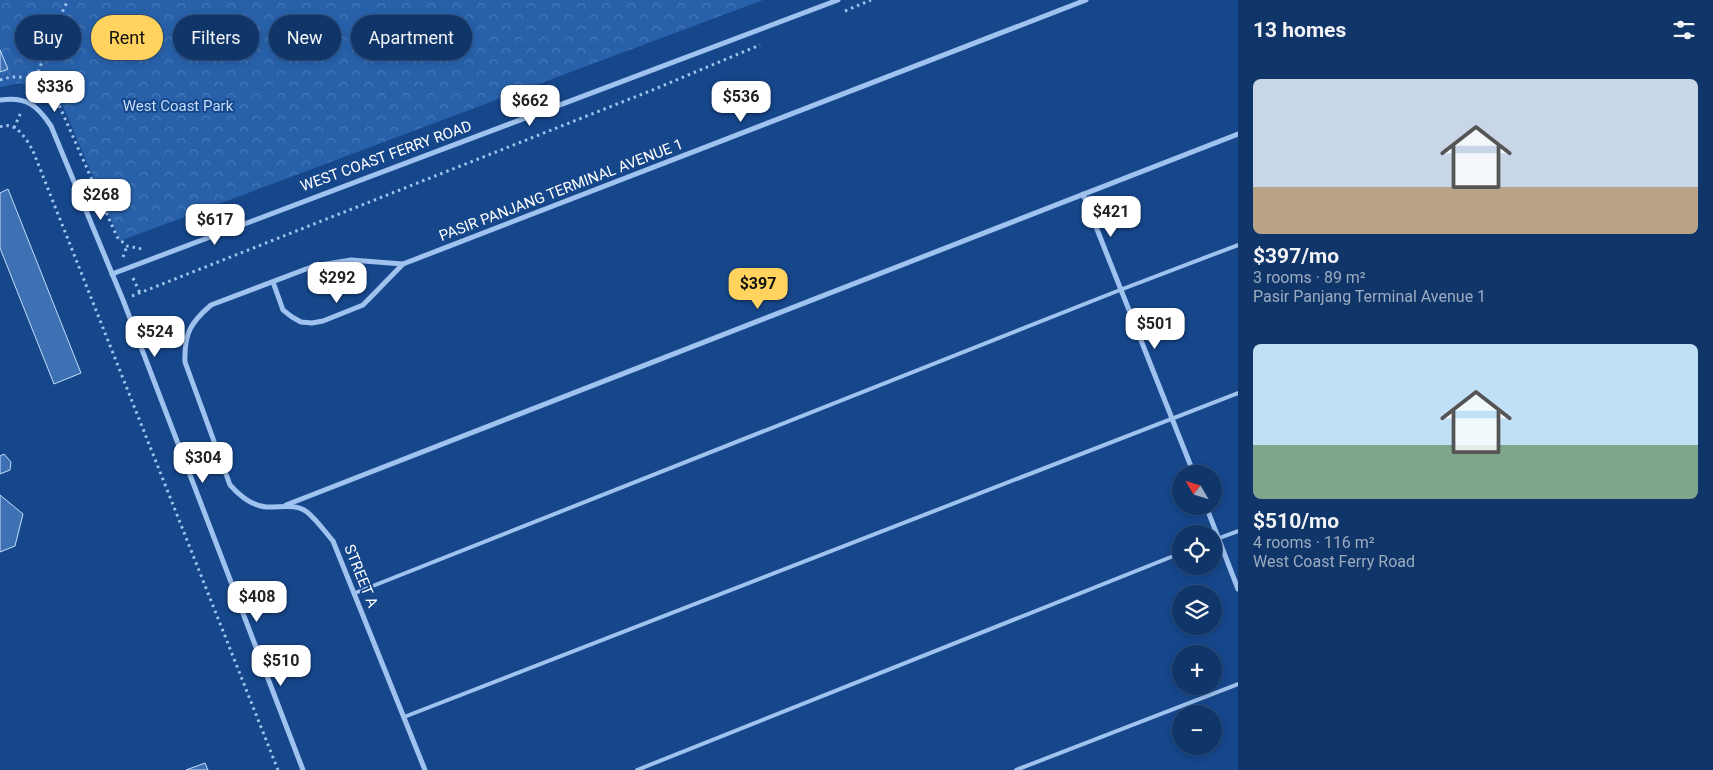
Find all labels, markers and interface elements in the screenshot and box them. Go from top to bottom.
chip: Buy [15,15,81,60]
chip: Rent [91,15,163,60]
chip: Filters [173,15,259,60]
chip: New [269,15,341,60]
chip: Apartment [351,15,472,60]
icon: filters [1670,16,1698,44]
text: 13 homes [1253,18,1346,42]
pin: $336 [25,70,85,113]
text: $336 [37,77,73,96]
pin: $536 [711,80,771,123]
pin: $662 [500,84,560,127]
text: $536 [723,87,759,106]
text: $662 [512,91,548,110]
park label: West Coast Park [123,97,234,115]
icon: home [1431,112,1521,202]
street label: WEST COAST FERRY ROAD [298,117,474,195]
street label: PASIR PANJANG TERMINAL AVENUE 1 [436,135,686,245]
pin: $268 [71,178,131,221]
text: $268 [83,185,119,204]
pin: $421 [1081,196,1141,238]
text: $421 [1093,202,1129,221]
pin: $617 [185,204,245,246]
text: $617 [197,210,233,229]
text: $397/mo [1253,244,1339,268]
pin: $292 [307,262,367,304]
text: $292 [319,268,355,287]
pin: $397 [728,268,788,310]
text: 3 rooms · 89 m² [1253,268,1366,287]
text: $397 [740,274,776,293]
text: Pasir Panjang Terminal Avenue 1 [1253,287,1486,306]
pin: $501 [1125,308,1185,350]
text: $501 [1137,314,1173,333]
pin: $524 [125,316,185,358]
text: $524 [137,322,173,341]
icon: home [1431,377,1521,467]
pin: $304 [173,442,233,484]
text: $304 [185,448,221,467]
north arrow [1172,465,1222,515]
map controls [1172,465,1222,755]
text: $510/mo [1253,509,1339,533]
button: locate [1172,525,1222,575]
text: 4 rooms · 116 m² [1253,533,1375,552]
street label: STREET A [340,542,382,610]
text: West Coast Ferry Road [1253,552,1415,571]
pin: $408 [227,580,287,623]
button: layers [1172,585,1222,635]
text: $408 [239,587,275,606]
pin: $510 [251,644,311,687]
button: + [1172,645,1222,695]
text: $510 [263,651,299,670]
button: − [1172,705,1222,755]

